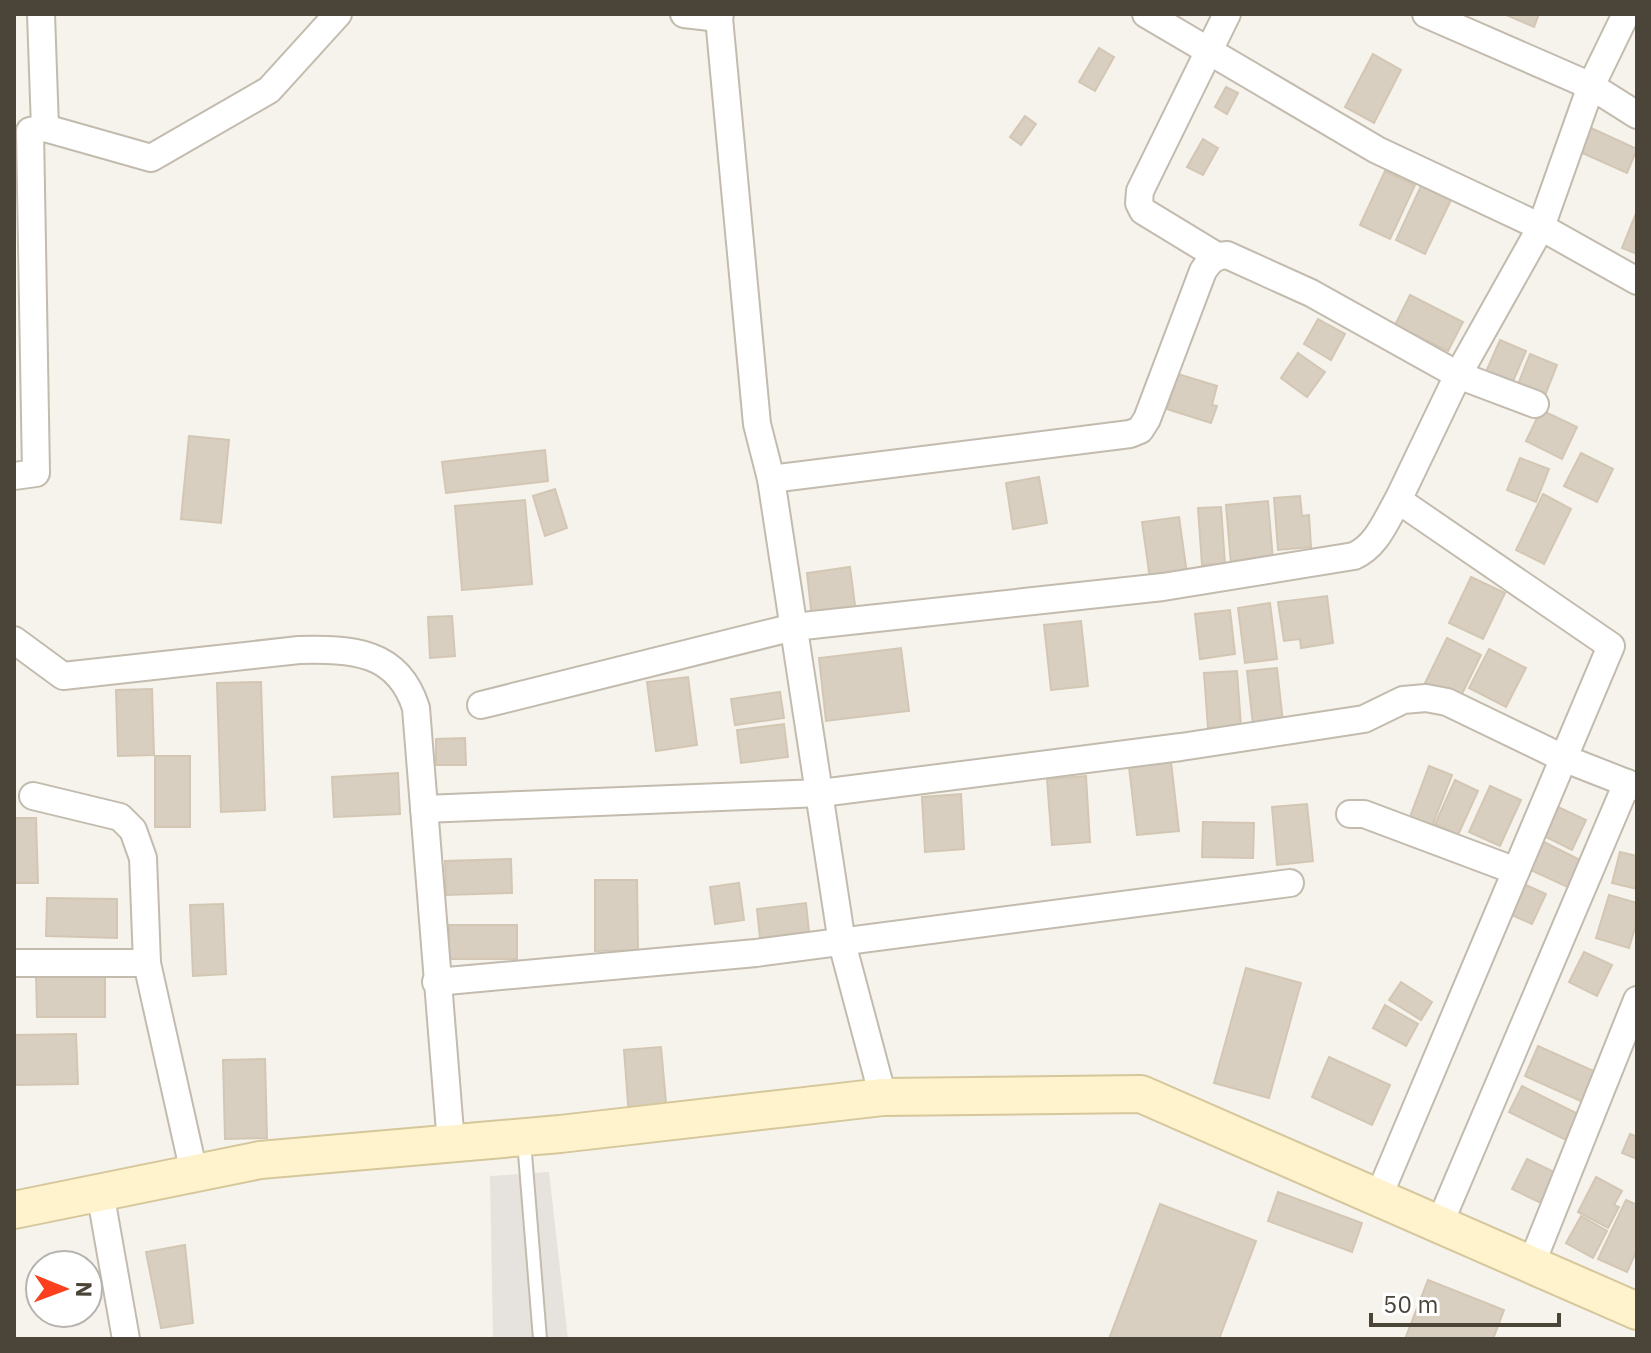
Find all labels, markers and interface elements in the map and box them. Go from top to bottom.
north arrow [24,1249,104,1329]
scale bar [1371,1277,1559,1327]
text: N [70,1281,99,1298]
text: 50 m [1383,1288,1438,1320]

